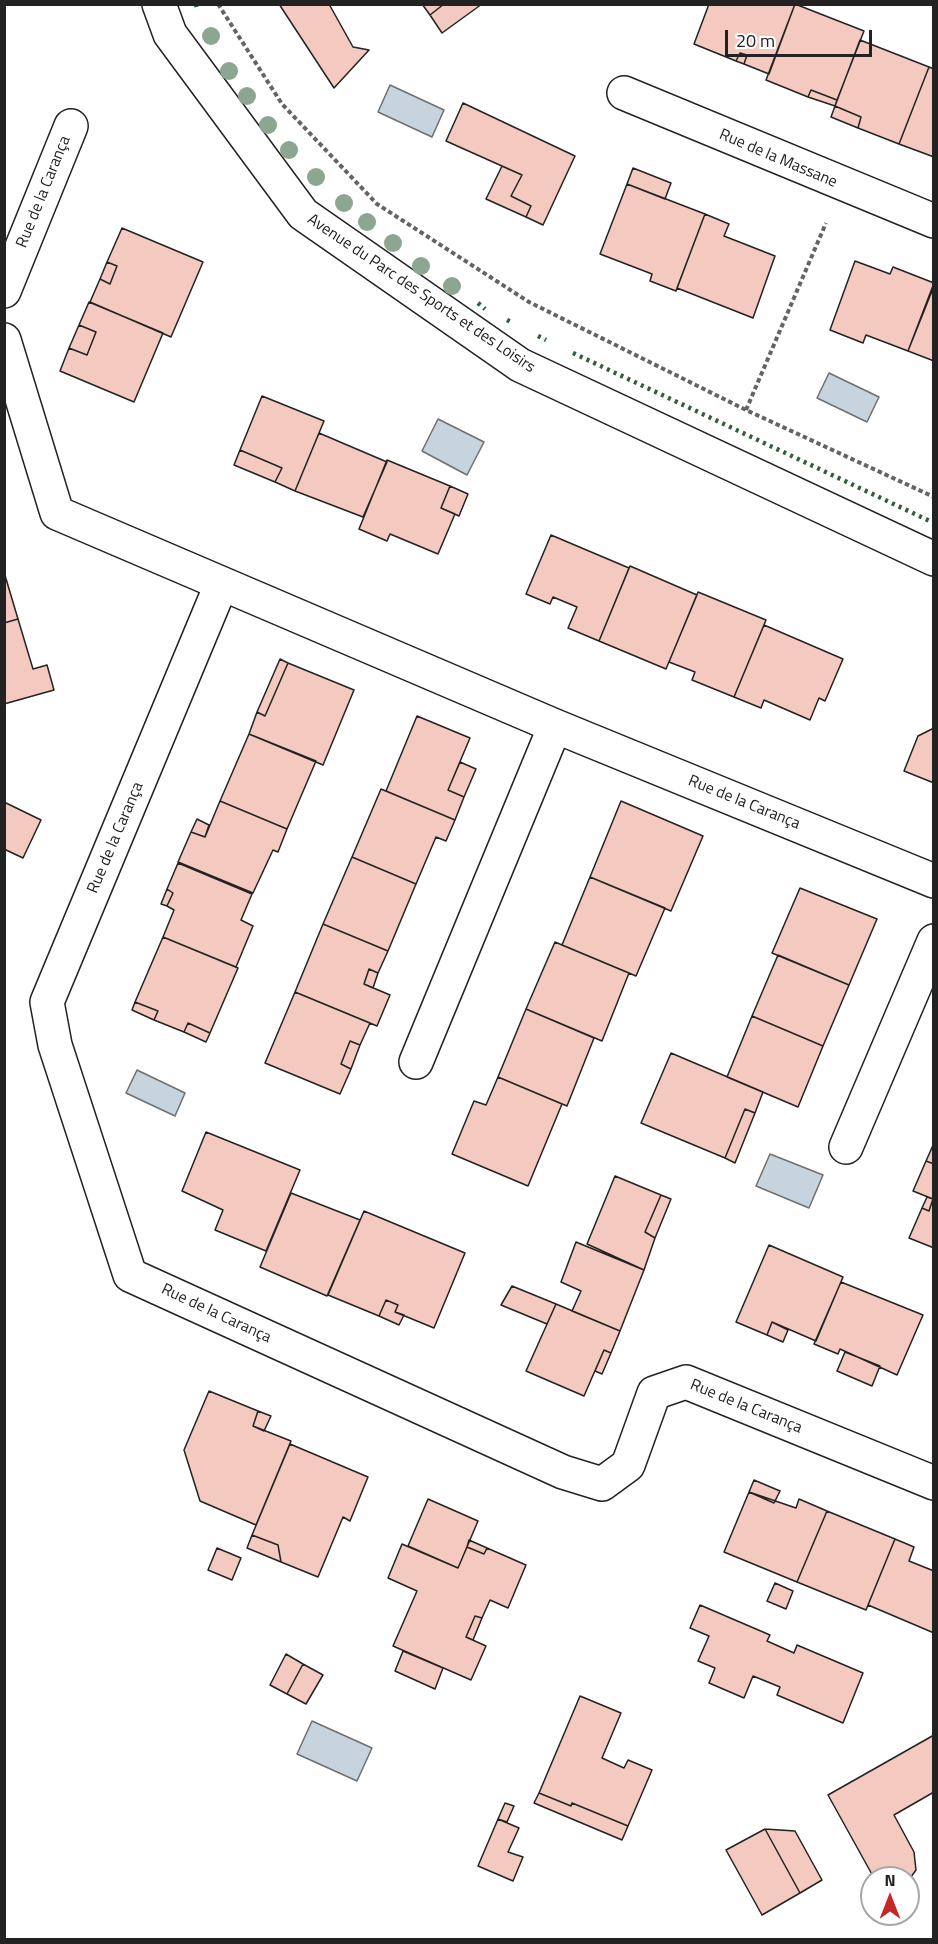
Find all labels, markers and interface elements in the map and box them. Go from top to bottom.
scale bar [728,18,875,56]
text: 20 m [736,27,775,54]
street label: Rue de la Massane [716,126,840,192]
street label: Rue de la Carança [13,133,75,251]
street label: Avenue du Parc des Sports et des Loisirs [303,210,539,378]
street label: Rue de la Carança [685,772,803,834]
street label: Rue de la Carança [84,779,148,897]
street label: Rue de la Carança [158,1280,274,1348]
street label: Rue de la Carança [687,1376,805,1438]
north arrow [860,1866,920,1926]
text: N [884,1868,896,1892]

